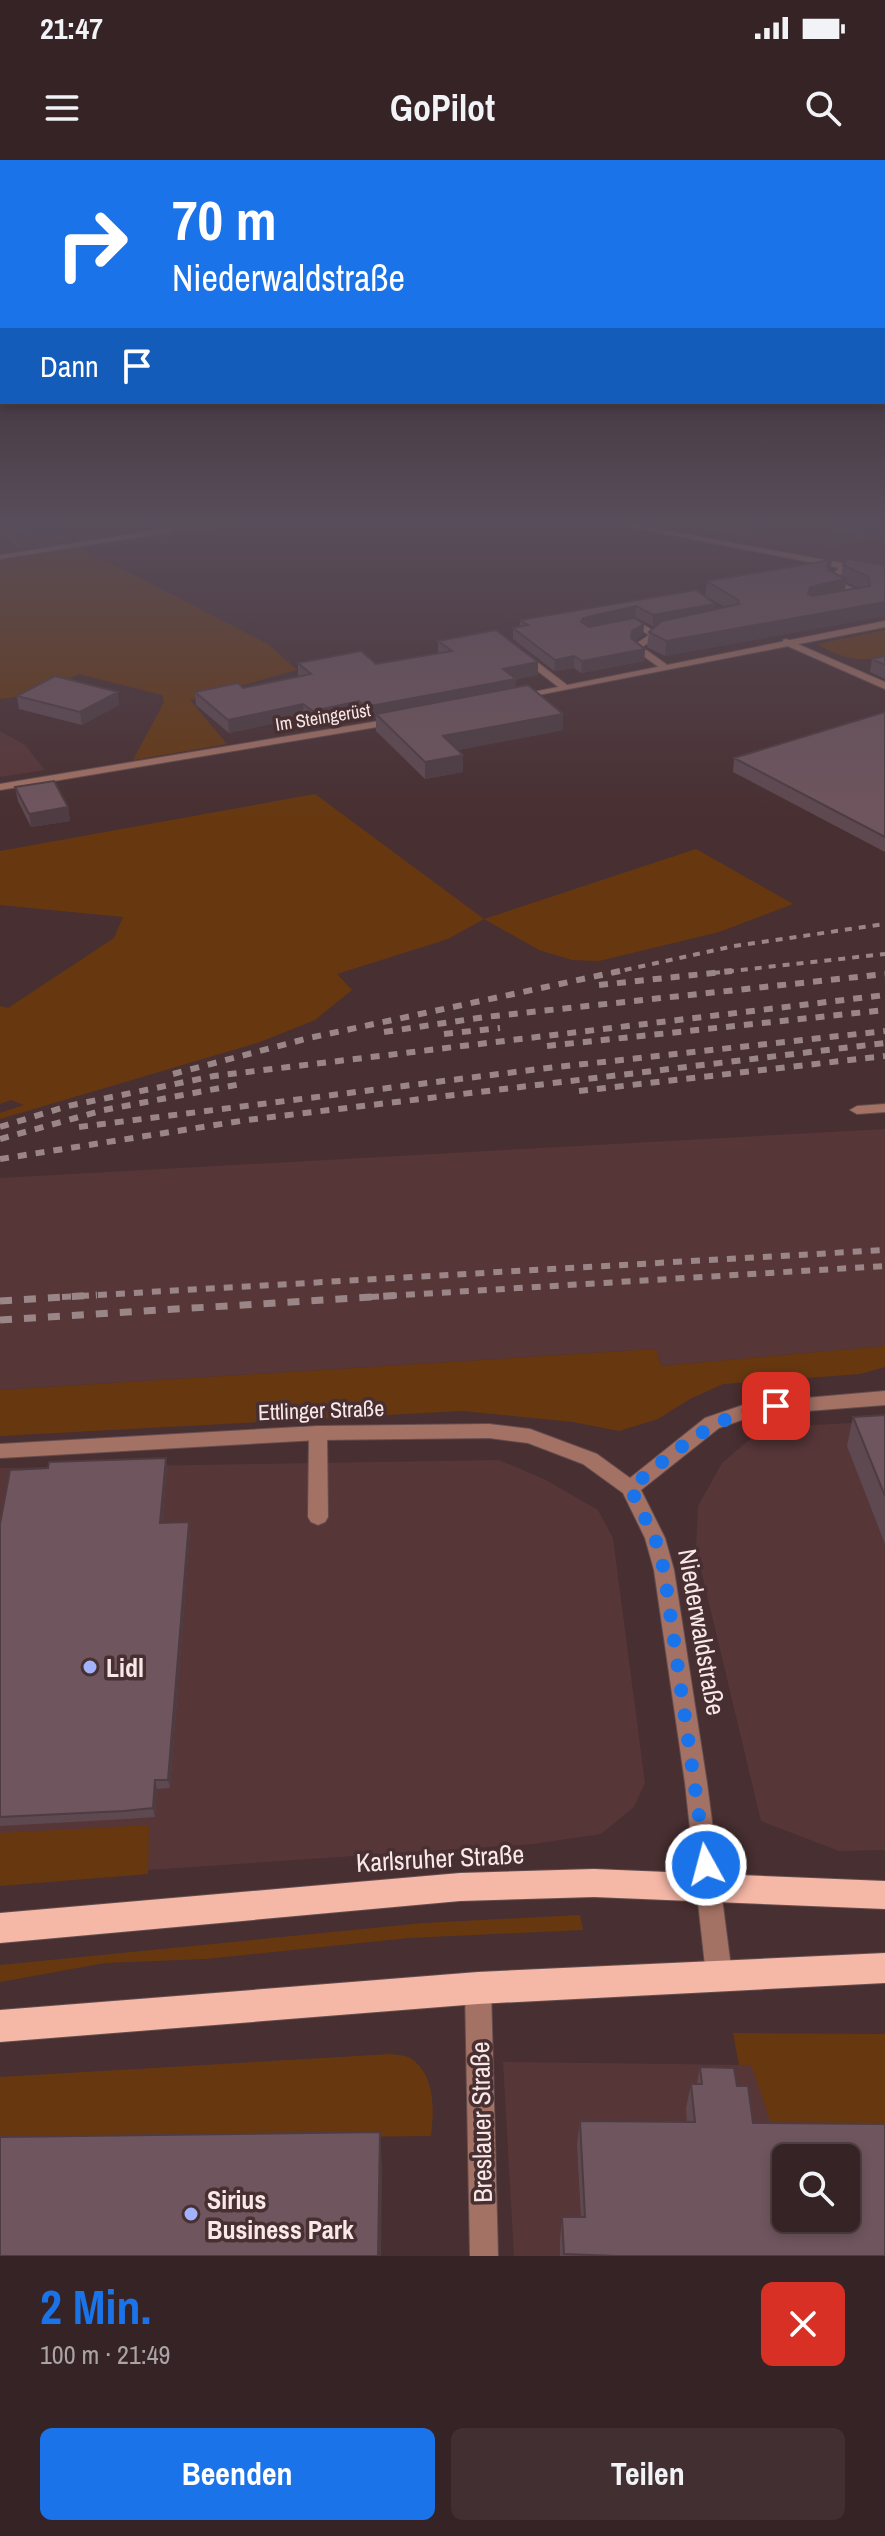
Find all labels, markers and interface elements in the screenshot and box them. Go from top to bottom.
text: 21:47 [40,8,103,48]
text: GoPilot [390,84,495,132]
icon: menu [40,86,84,130]
icon: search [801,86,845,130]
text: 70 m [172,182,277,257]
icon: right [40,192,144,296]
text: Niederwaldstraße [172,254,405,302]
icon: arrive [115,344,159,388]
text: Dann [40,346,99,386]
street label: Im Steingerüst [274,697,372,737]
pin [742,1372,810,1440]
icon: arrive [754,1384,798,1428]
street label: Ettlinger Straße [257,1393,385,1427]
street label: Niederwaldstraße [670,1546,734,1718]
place label: Lidl [106,1650,144,1685]
marker: Lidl [81,1658,99,1676]
position arrow [664,1823,748,1907]
street label: Karlsruher Straße [355,1836,525,1880]
street label: Breslauer Straße [462,2041,500,2203]
map controls [772,2144,860,2232]
button: search [772,2144,860,2232]
place label: Sirius Business Park [207,2182,354,2247]
marker: Sirius Business Park [182,2205,200,2223]
text: 2 Min. [40,2274,152,2339]
button: close [761,2282,845,2366]
text: 100 m · 21:49 [40,2337,170,2372]
button: Beenden [40,2428,435,2520]
button: Teilen [451,2428,845,2520]

